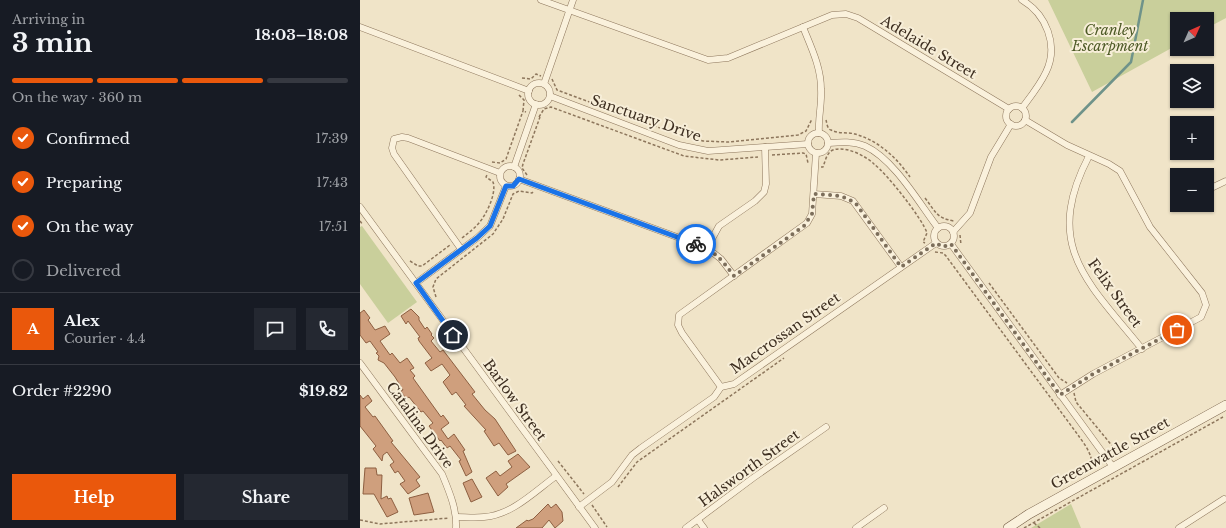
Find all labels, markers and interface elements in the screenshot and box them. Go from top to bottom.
text: Arriving in [12,11,85,28]
street label: Adelaide Street [877,11,981,83]
north arrow [1170,12,1214,56]
map controls [1170,12,1214,212]
park label: Cranley Escarpment [1071,21,1149,55]
text: 18:03–18:08 [255,25,348,44]
text: 3 min [12,27,93,59]
button: layers [1170,64,1214,108]
text: On the way · 360 m [12,89,142,106]
street label: Sanctuary Drive [588,91,704,145]
button: + [1170,116,1214,160]
icon: check [12,127,34,149]
text: Confirmed [46,129,130,148]
text: 17:39 [316,130,348,147]
button: − [1170,168,1214,212]
icon: check [12,171,34,193]
text: Preparing [46,173,122,192]
text: 17:43 [316,174,348,191]
icon: check [12,215,34,237]
text: On the way [46,217,134,236]
text: 17:51 [319,218,348,235]
courier [676,224,716,264]
icon: bike [685,233,707,255]
street label: Felix Street [1084,255,1146,331]
text: Delivered [46,261,121,280]
street label: Maccrossan Street [727,288,844,378]
button: chat [254,308,296,350]
button: phone [306,308,348,350]
text: Alex [64,311,100,330]
pin [1160,313,1194,347]
pin [436,318,470,352]
text: A [27,319,39,338]
icon: bag [1166,319,1188,341]
icon: home [442,324,464,346]
text: Courier · 4.4 [64,330,145,347]
street label: Barlow Street [479,356,551,445]
street label: Catalina Drive [383,378,457,472]
text: Order #2290 [12,381,112,400]
text: $19.82 [299,381,348,400]
street label: Greenwattle Street [1047,413,1173,493]
street label: Halsworth Street [695,425,803,511]
button: Help [12,474,176,520]
button: Share [184,474,348,520]

